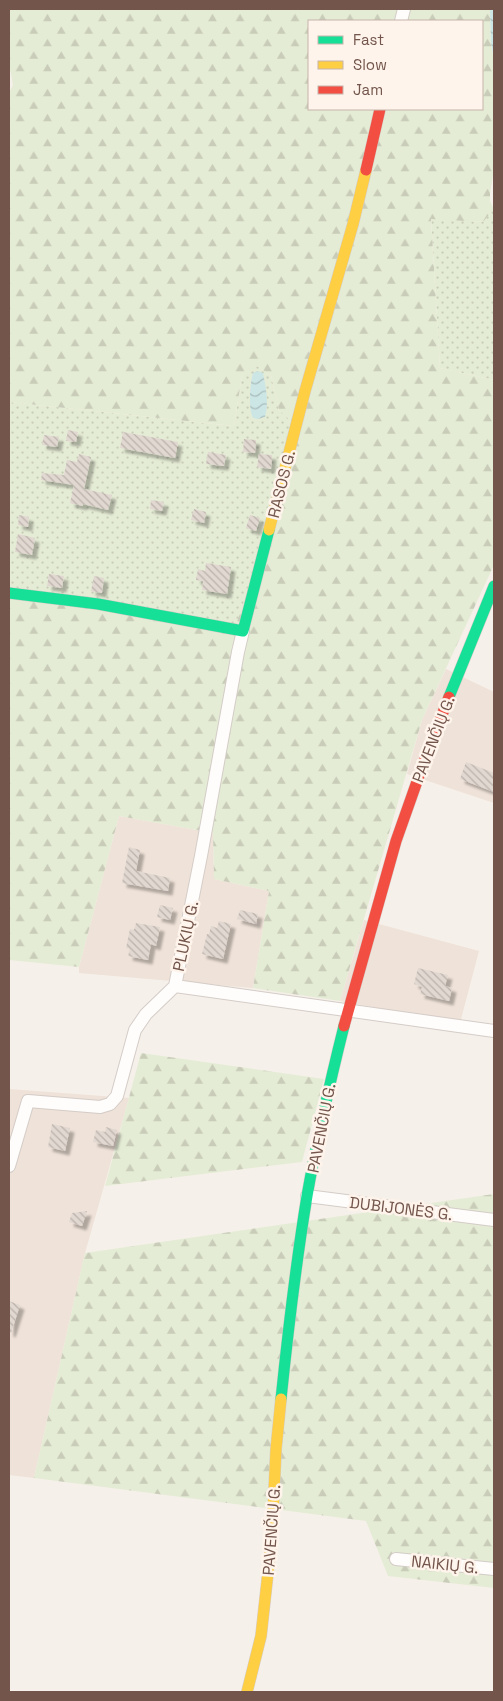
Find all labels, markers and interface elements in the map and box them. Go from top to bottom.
legend [308,20,483,110]
text: Fast [353,30,384,49]
text: Slow [353,55,387,74]
text: Jam [353,80,383,99]
street label: RASOS G. [263,448,300,520]
street label: PAVENČIŲ G. [407,693,460,785]
street label: PLUKIŲ G. [168,899,203,973]
street label: PAVENČIŲ G. [302,1081,340,1175]
street label: DUBIJONĖS G. [348,1192,454,1225]
street label: PAVENČIŲ G. [258,1484,285,1576]
street label: NAIKIŲ G. [410,1551,480,1578]

